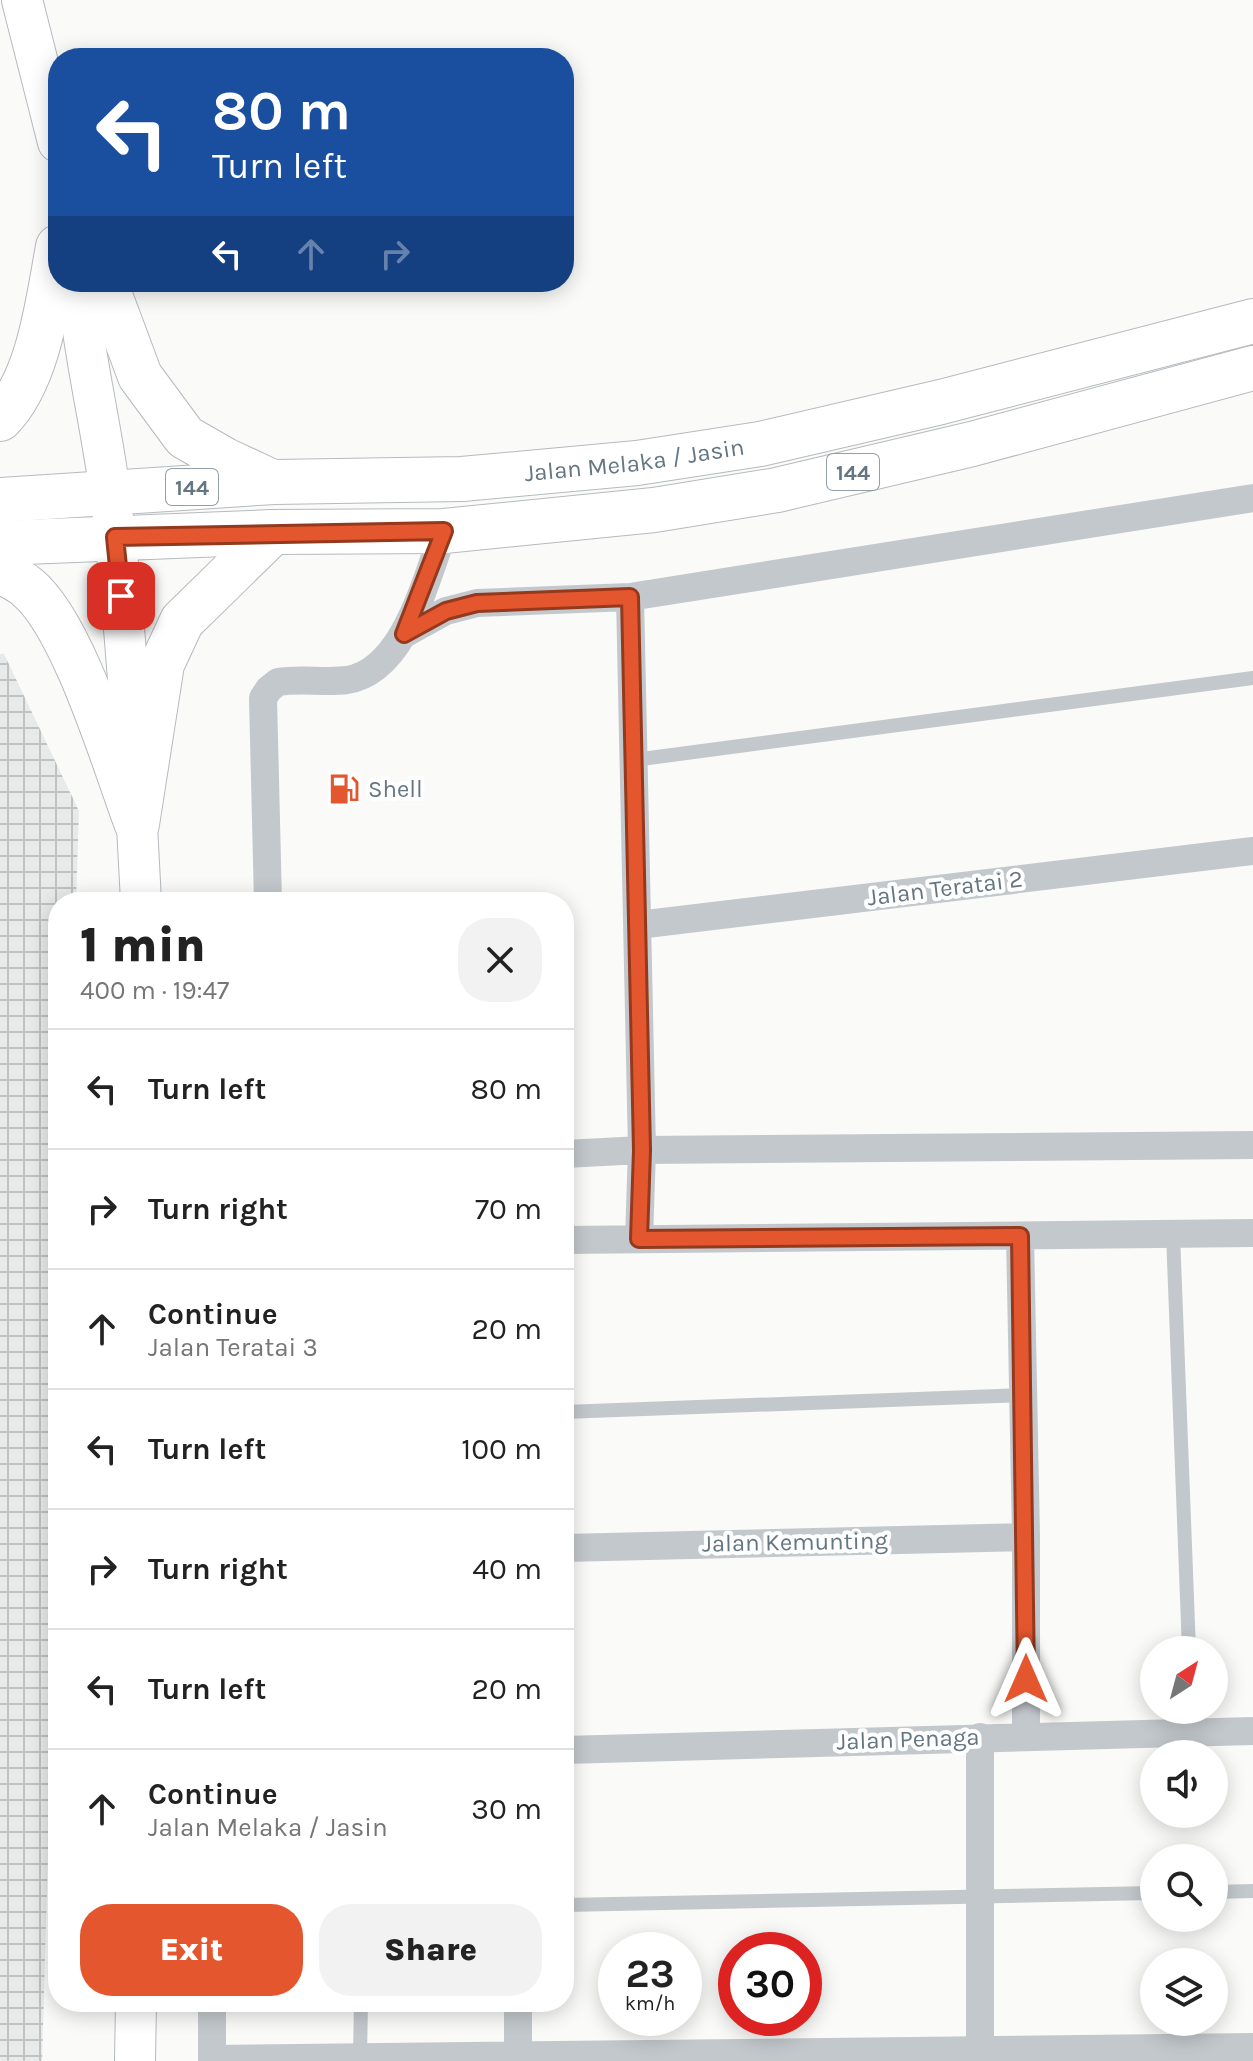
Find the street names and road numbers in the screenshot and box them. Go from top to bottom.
street label: Jalan Melaka / Jasin [523,433,746,487]
road number: 144 [827,454,879,490]
road number: 144 [166,469,218,505]
street label: Jalan Teratai 2 [866,865,1024,911]
street label: Jalan Kemunting [702,1526,888,1558]
street label: Jalan Penaga [836,1723,980,1755]

